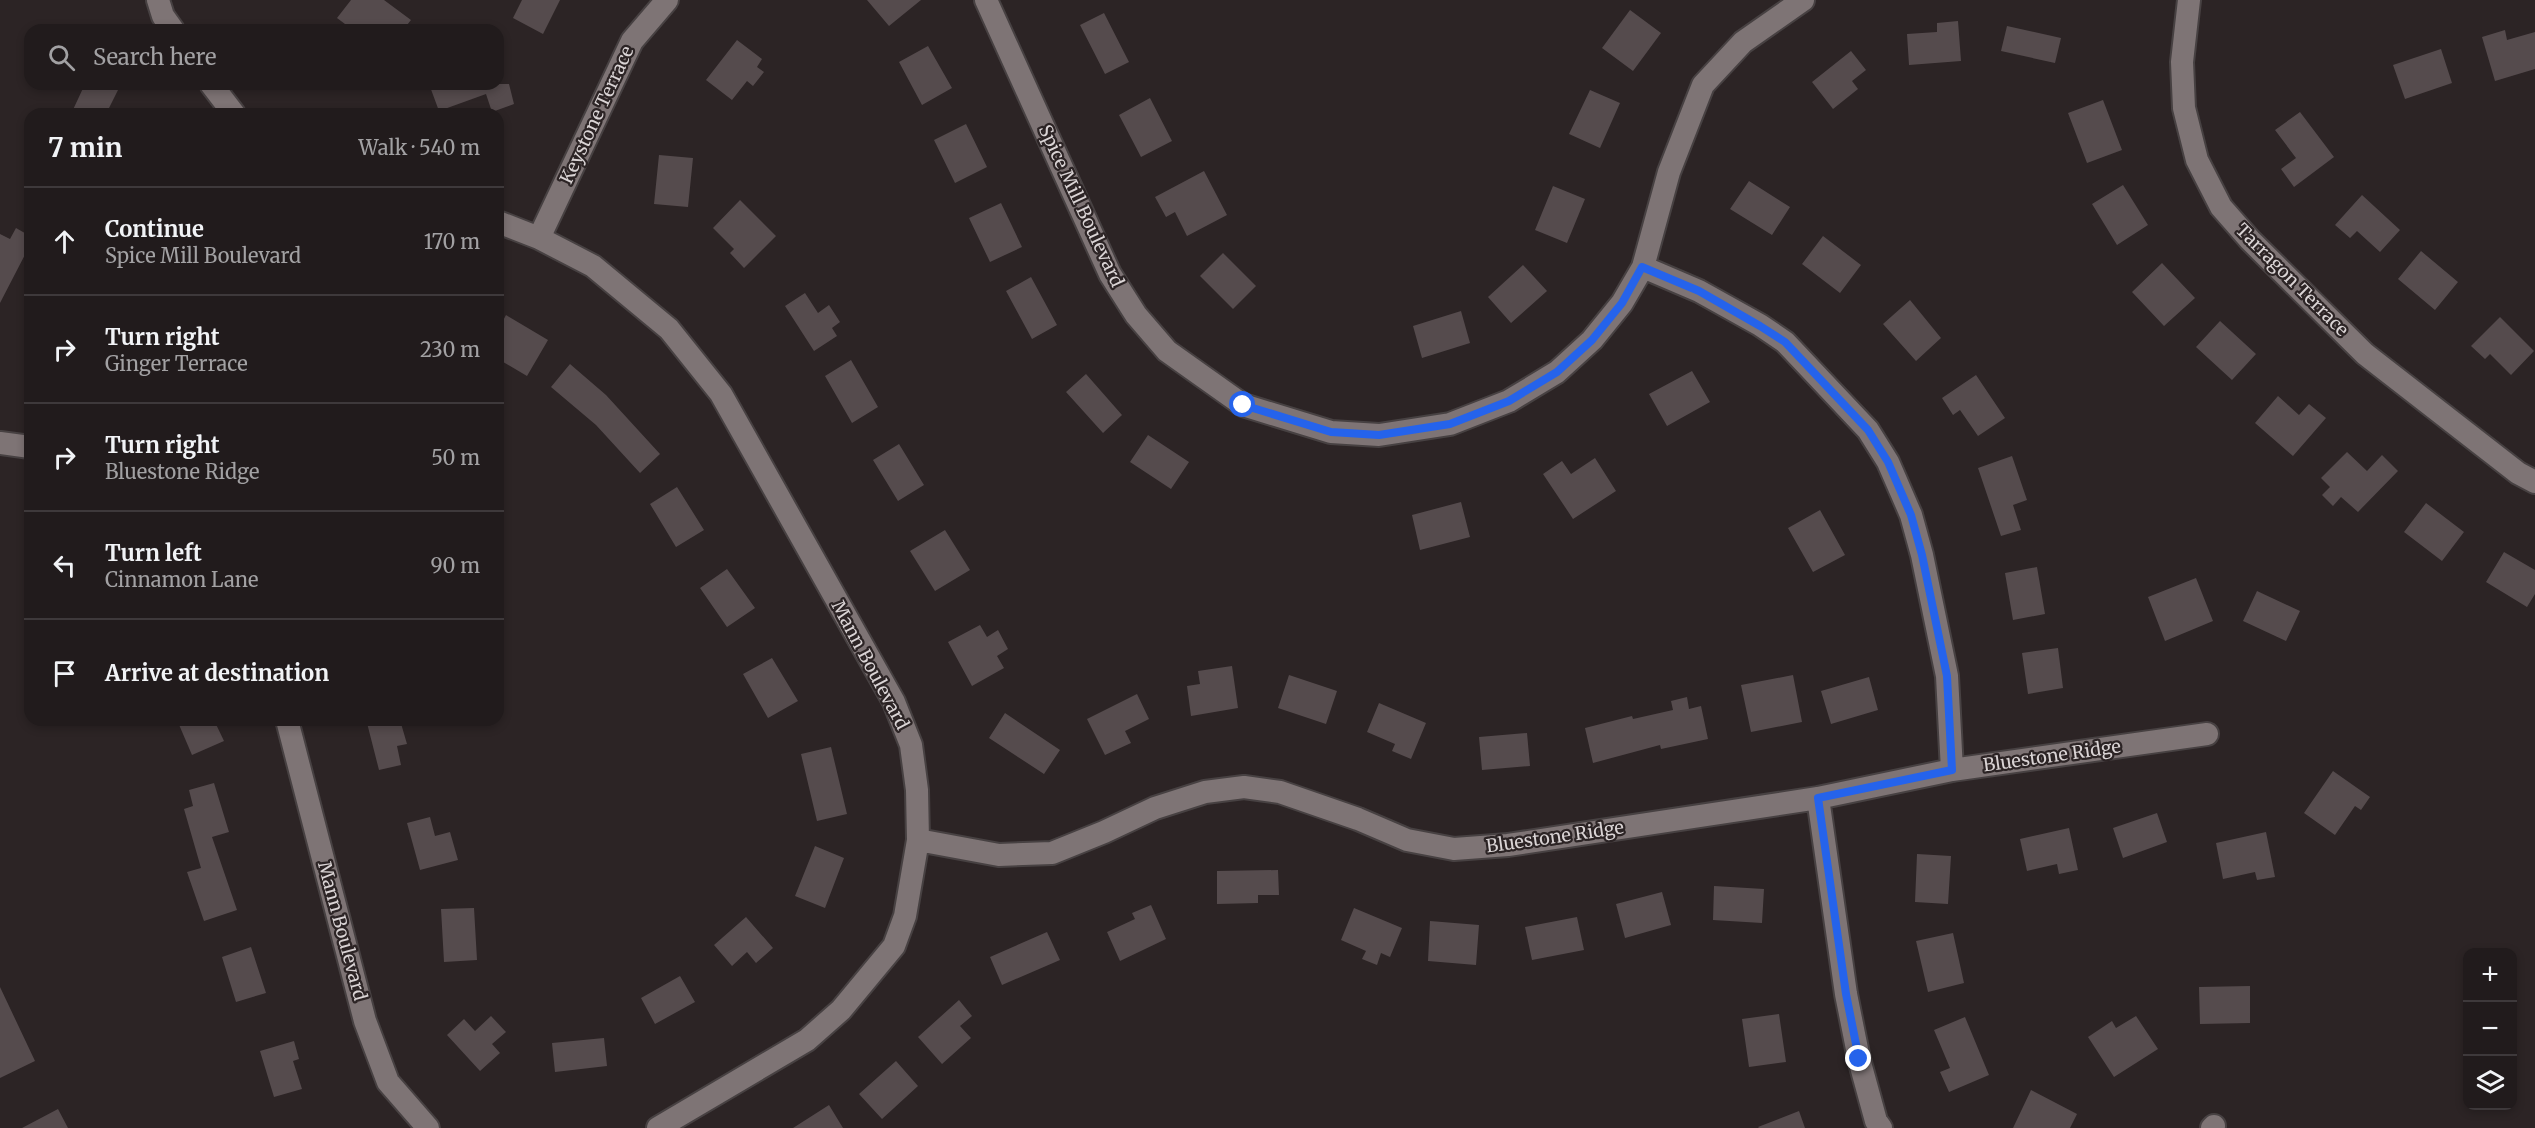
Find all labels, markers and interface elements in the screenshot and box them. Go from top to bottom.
search box [24,24,504,90]
icon: search [45,41,78,74]
street label: Keystone Terrace [555,42,639,187]
text: Search here [93,43,216,71]
street label: Spice Mill Boulevard [1034,121,1129,291]
text: 7 min [48,131,122,164]
text: Walk · 540 m [359,135,480,160]
text: Continue [105,215,204,243]
street label: Tarragon Terrace [2231,218,2354,341]
icon: ahead [48,225,81,258]
text: 170 m [424,229,480,254]
text: Spice Mill Boulevard [105,243,301,268]
text: Turn right [105,323,219,351]
icon: right [48,333,81,366]
text: 230 m [420,337,480,362]
text: Ginger Terrace [105,351,248,376]
route start [1229,391,1255,417]
text: Turn right [105,431,219,459]
icon: right [48,441,81,474]
text: 50 m [431,445,480,470]
text: Bluestone Ridge [105,459,259,484]
text: Turn left [105,539,202,567]
icon: left [48,549,81,582]
text: 90 m [430,553,480,578]
text: Cinnamon Lane [105,567,258,592]
street label: Mann Boulevard [827,596,914,733]
icon: arrive [48,657,81,690]
text: Arrive at destination [105,659,329,687]
street label: Bluestone Ridge [1982,734,2122,777]
street label: Bluestone Ridge [1485,815,1625,858]
street label: Mann Boulevard [313,859,372,1003]
map controls [2463,948,2517,1110]
button: + [2463,948,2517,1002]
button: − [2463,1002,2517,1056]
route end [1845,1045,1871,1071]
button: layers [2463,1056,2517,1110]

